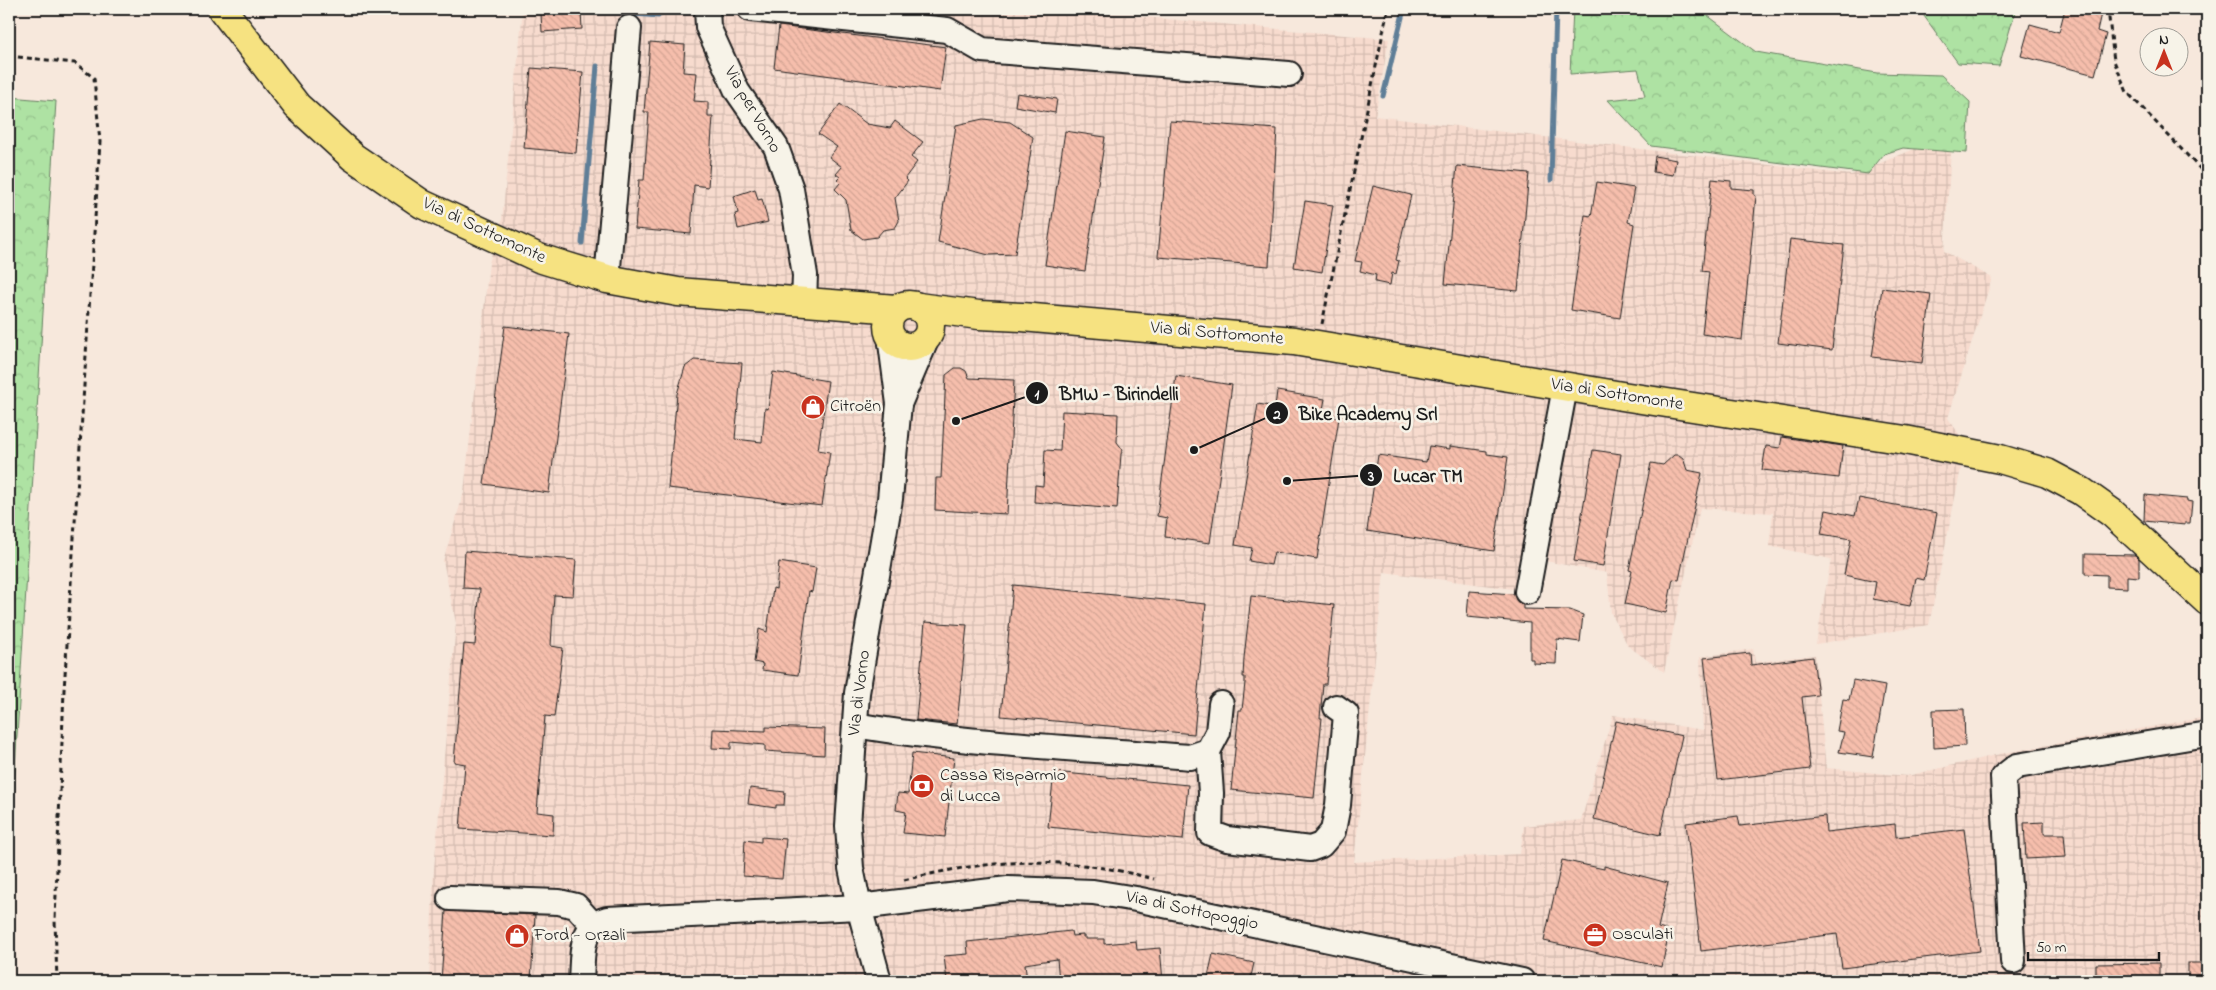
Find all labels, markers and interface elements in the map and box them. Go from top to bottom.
north arrow [2138,28,2188,78]
text: N [2159,30,2169,51]
street label: Via per Vorno [716,61,787,158]
street label: Via di Sottomonte [417,191,551,271]
street label: Via di Sottomonte [1148,315,1285,353]
street label: Via di Sottomonte [1548,372,1686,418]
callout: BMW - Birindelli [1024,376,1189,410]
text: BMW - Birindelli [1058,382,1179,409]
text: 1 [1035,384,1040,406]
shop icon: Citroën [800,394,826,420]
place label: Citroën [830,394,881,420]
callout: Bike Academy Srl [1264,396,1448,430]
text: Bike Academy Srl [1298,402,1437,431]
text: 2 [1272,404,1281,426]
callout: Lucar TM [1358,458,1473,492]
text: Lucar TM [1393,464,1463,491]
text: 3 [1367,466,1374,488]
street label: Via di Vorno [842,649,878,738]
place label: Cassa Risparmio di Lucca [940,763,1066,810]
bank icon: Cassa Risparmio di Lucca [909,773,935,799]
street label: Via di Sottopoggio [1122,884,1261,939]
office icon: Osculati [1582,922,1608,948]
place label: Osculati [1612,922,1673,948]
shop icon: Ford - Orzali [504,923,530,949]
place label: Ford - Orzali [533,923,626,949]
scale bar [2028,930,2160,962]
text: 50 m [2036,937,2067,959]

